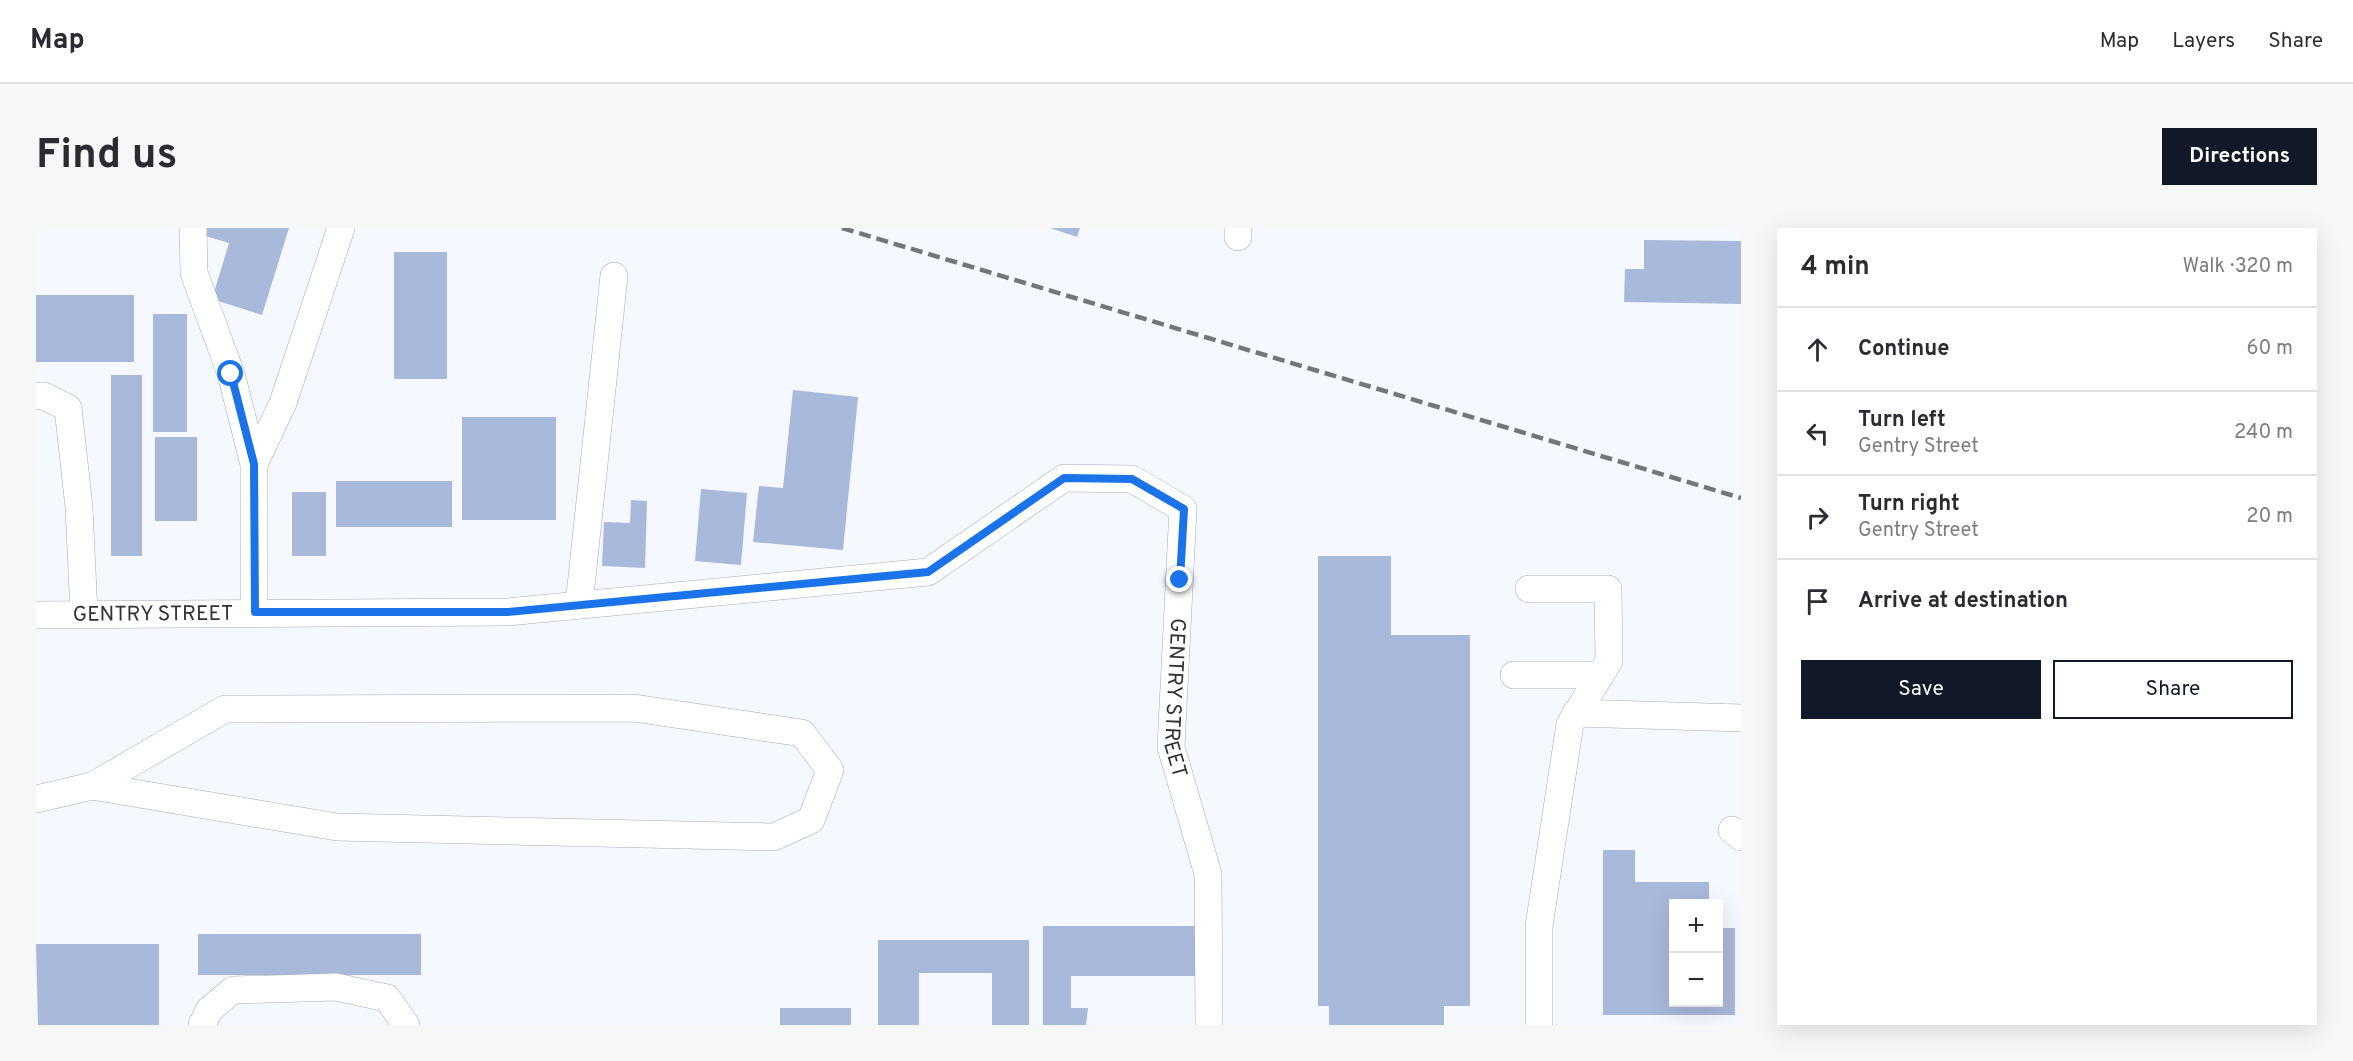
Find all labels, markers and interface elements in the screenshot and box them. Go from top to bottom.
text: Map [30,23,85,59]
text: Map [2100,28,2139,55]
text: Layers [2172,28,2235,55]
text: Share [2268,28,2323,55]
button: Directions [2162,128,2317,185]
text: Find us [36,130,177,183]
text: 4 min [1801,251,1870,284]
text: Walk · 320 m [2183,254,2293,280]
icon: ahead [1801,333,1834,366]
text: Continue [1858,336,1949,363]
text: 60 m [2247,336,2293,362]
route start [217,360,243,386]
text: Turn left [1858,407,1946,434]
icon: left [1801,417,1834,450]
text: 240 m [2234,420,2293,446]
text: Gentry Street [1858,434,1979,460]
text: Turn right [1858,491,1960,518]
icon: right [1801,501,1834,534]
text: 20 m [2246,504,2293,530]
text: Gentry Street [1858,518,1979,544]
route end [1166,566,1192,592]
icon: arrive [1801,585,1834,618]
text: Arrive at destination [1858,588,2068,615]
street label: GENTRY STREET [73,600,233,628]
street label: GENTRY STREET [1156,617,1193,781]
button: Save [1801,660,2041,719]
button: Share [2053,660,2293,719]
map controls [1669,899,1723,1007]
button: + [1669,899,1723,953]
button: − [1669,953,1723,1007]

